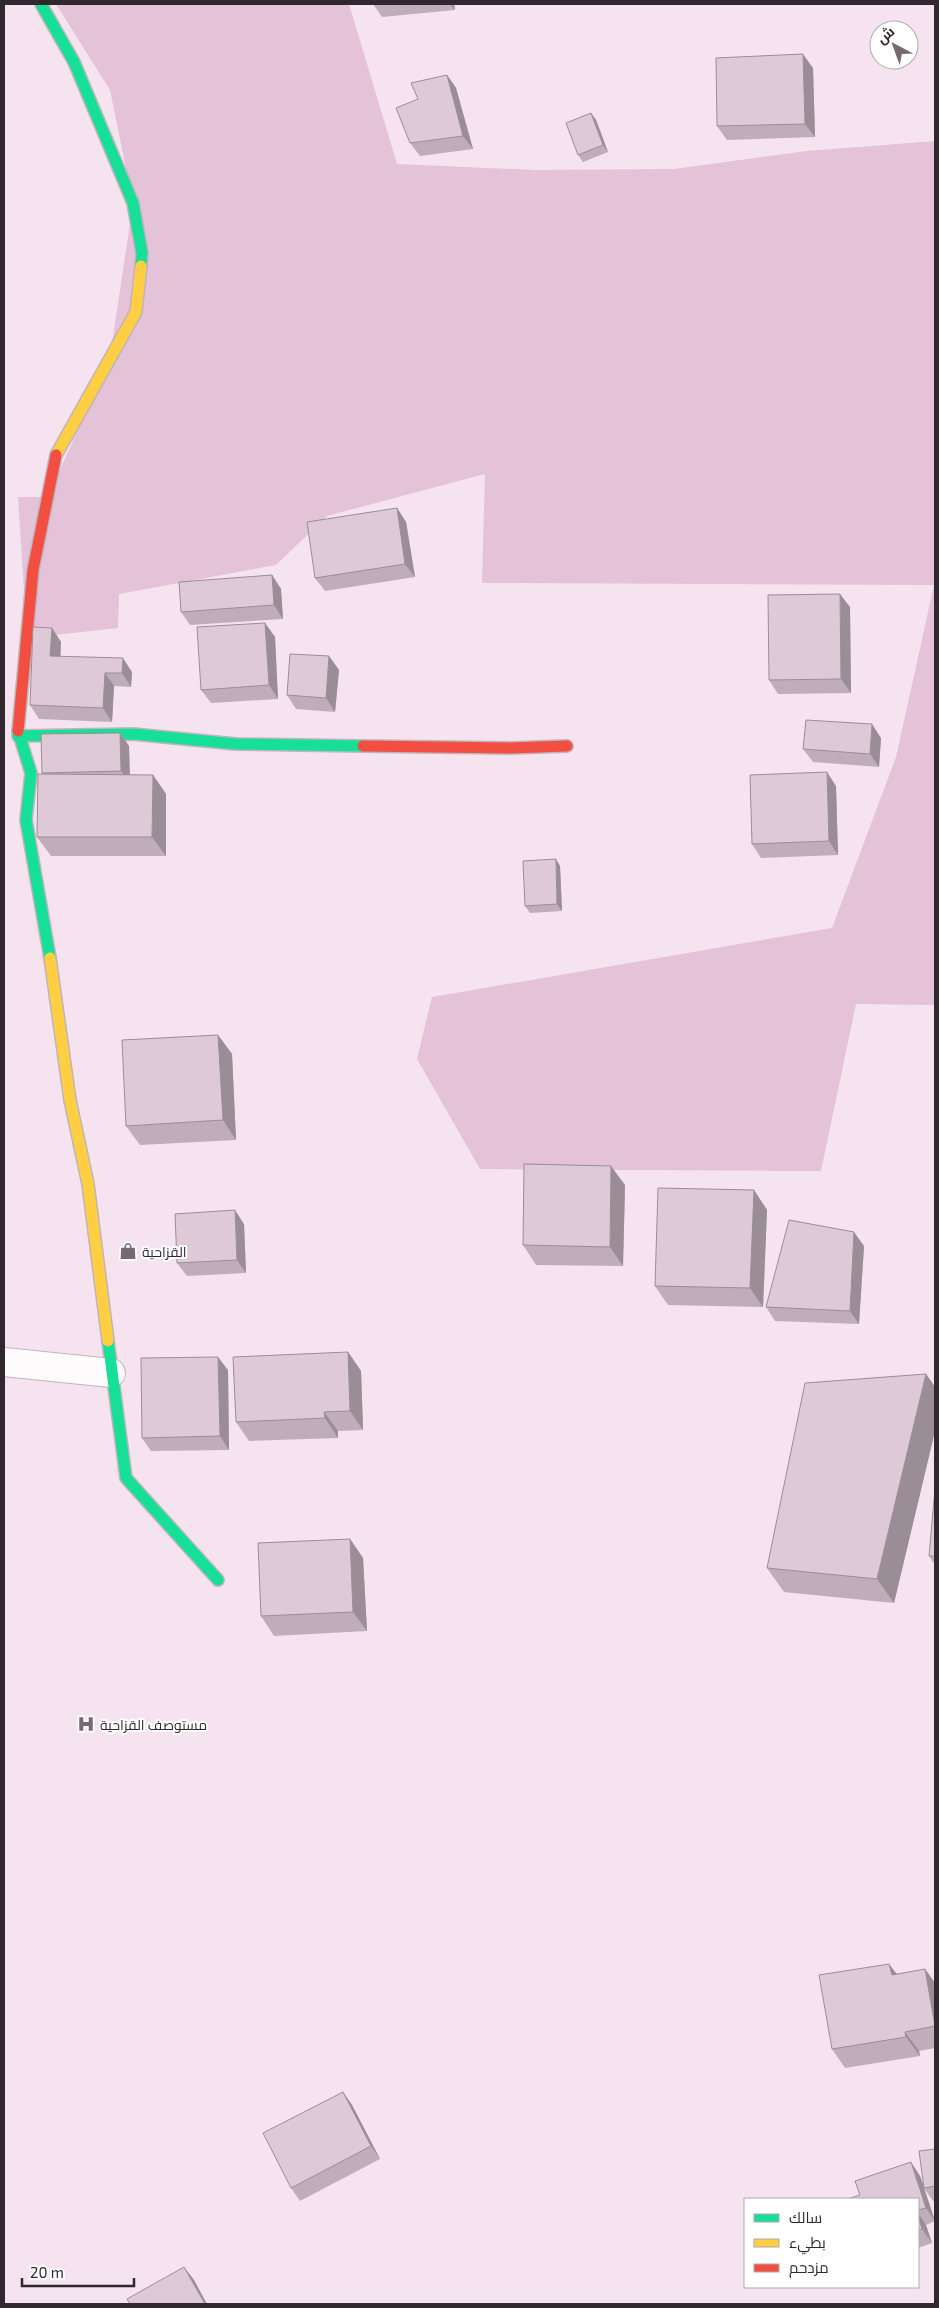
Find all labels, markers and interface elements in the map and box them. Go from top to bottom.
north arrow [869,20,919,70]
text: ش [873,22,898,48]
shop icon: القزاحية [118,1241,138,1261]
place label: القزاحية [142,1243,187,1260]
hospital icon: مستوصف القزاحية [76,1714,96,1734]
place label: مستوصف القزاحية [100,1716,207,1733]
legend [744,2198,919,2288]
text: سالك [789,2208,822,2226]
text: بطيء [789,2233,826,2255]
scale bar [22,2256,135,2288]
text: مزدحم [789,2258,829,2278]
text: 20 m [30,2263,64,2281]

